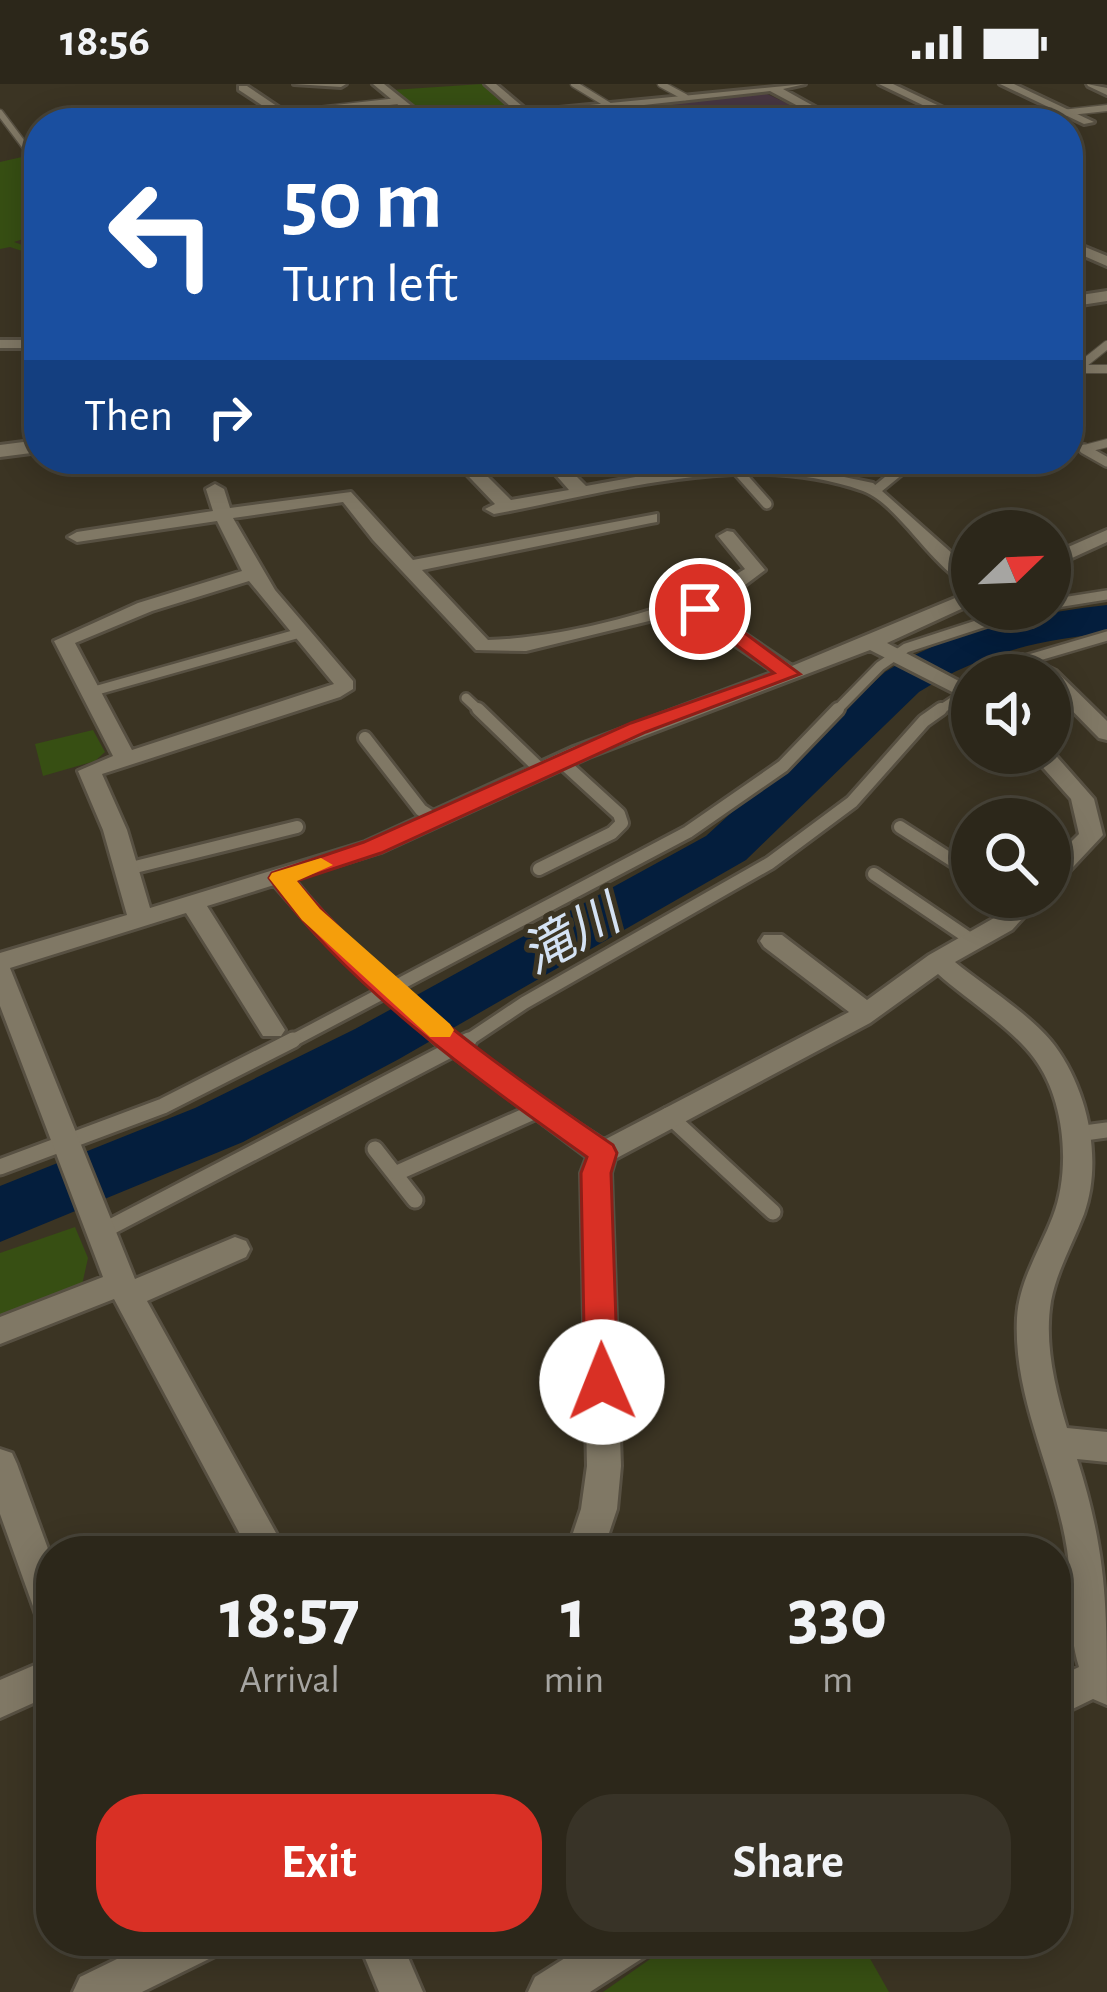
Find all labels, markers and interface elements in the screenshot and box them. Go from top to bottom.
text: 18:56 [60,19,150,64]
icon: left [84,156,240,312]
text: 50 m [282,160,443,244]
text: Turn left [282,258,458,312]
icon: right [197,384,263,450]
text: Then [84,394,173,439]
north arrow [951,510,1071,630]
map controls [951,510,1071,918]
pin [649,558,751,660]
icon: arrive [667,576,733,642]
button: sound [951,654,1071,774]
button: search [951,798,1071,918]
water label: 滝川 [513,885,633,983]
position arrow [539,1319,665,1445]
text: 18:57 [220,1579,360,1651]
text: 1 [561,1579,587,1651]
text: 330 [788,1579,887,1651]
text: Arrival [240,1661,340,1700]
text: min [543,1661,604,1700]
text: m [822,1661,853,1700]
button: Exit [96,1794,542,1932]
button: Share [566,1794,1011,1932]

